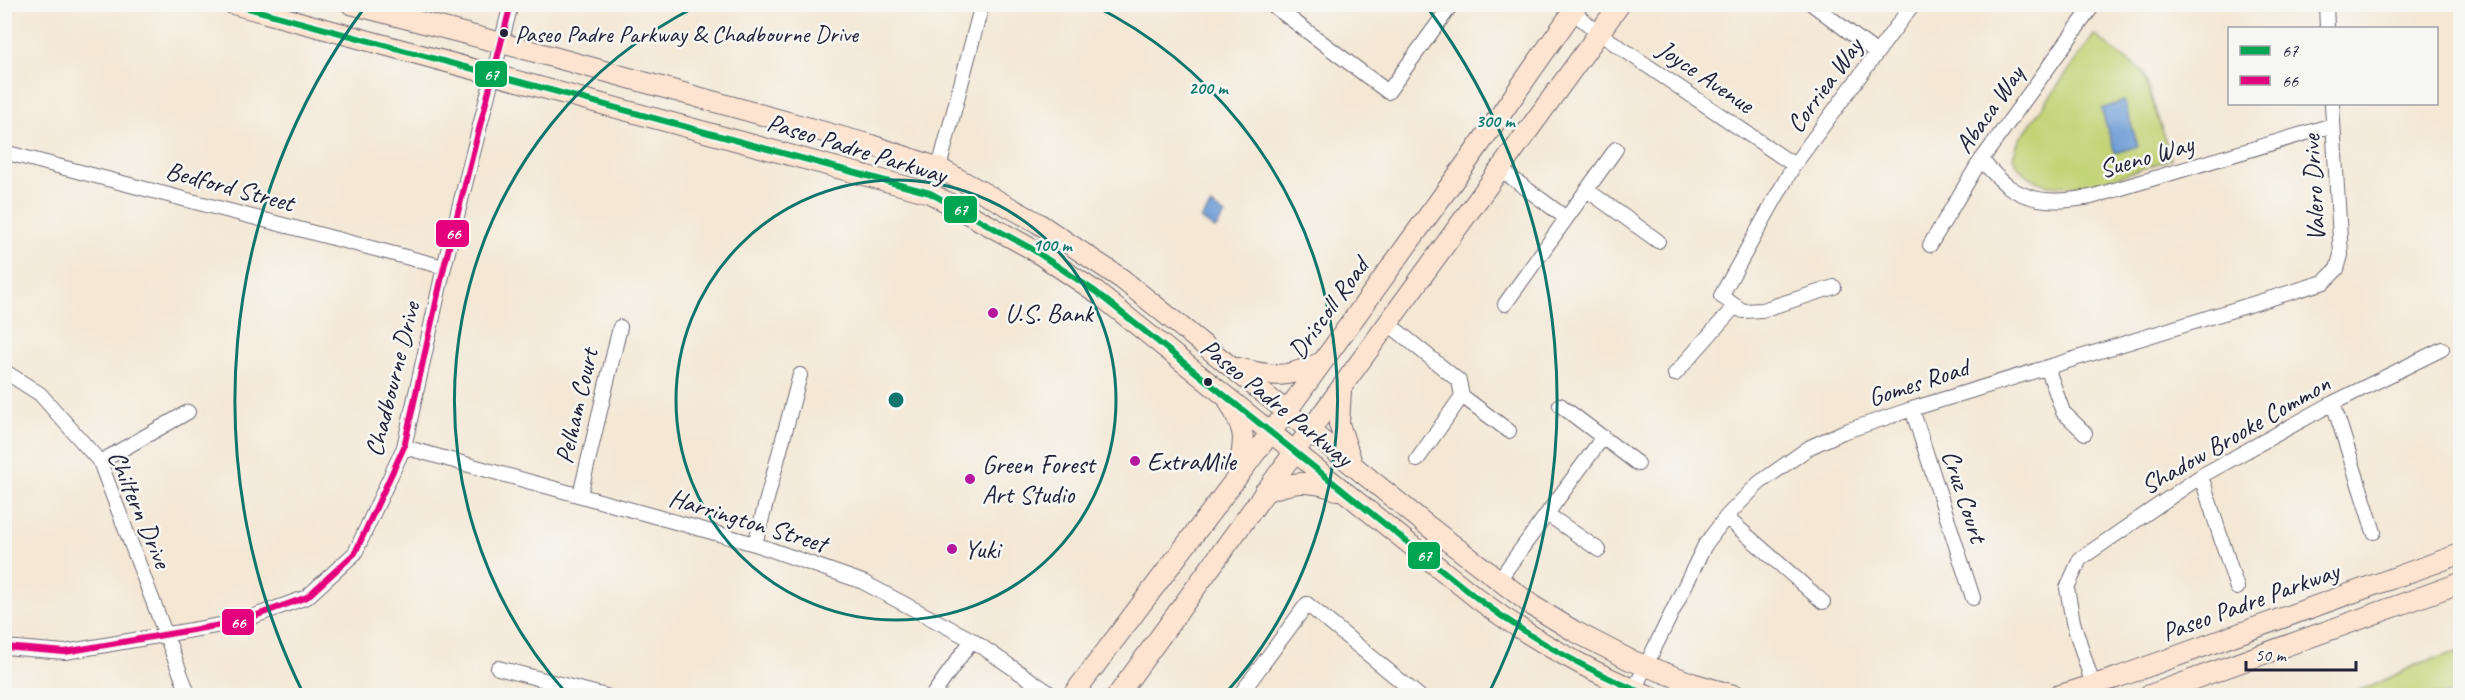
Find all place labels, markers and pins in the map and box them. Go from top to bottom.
place label: Paseo Padre Parkway & Chadbourne Drive [515,19,860,49]
marker: Paseo Padre Parkway & Chadbourne Drive [498,27,510,39]
place label: U.S. Bank [1005,297,1094,330]
marker: U.S. Bank [986,306,1000,320]
unlabelled marker [1202,376,1214,388]
centre of rings [886,390,906,410]
place label: ExtraMile [1147,445,1237,478]
place label: Green Forest Art Studio [982,448,1097,511]
marker: ExtraMile [1128,454,1142,468]
marker: Green Forest Art Studio [963,472,977,486]
place label: Yuki [964,533,1003,566]
marker: Yuki [945,542,959,556]

